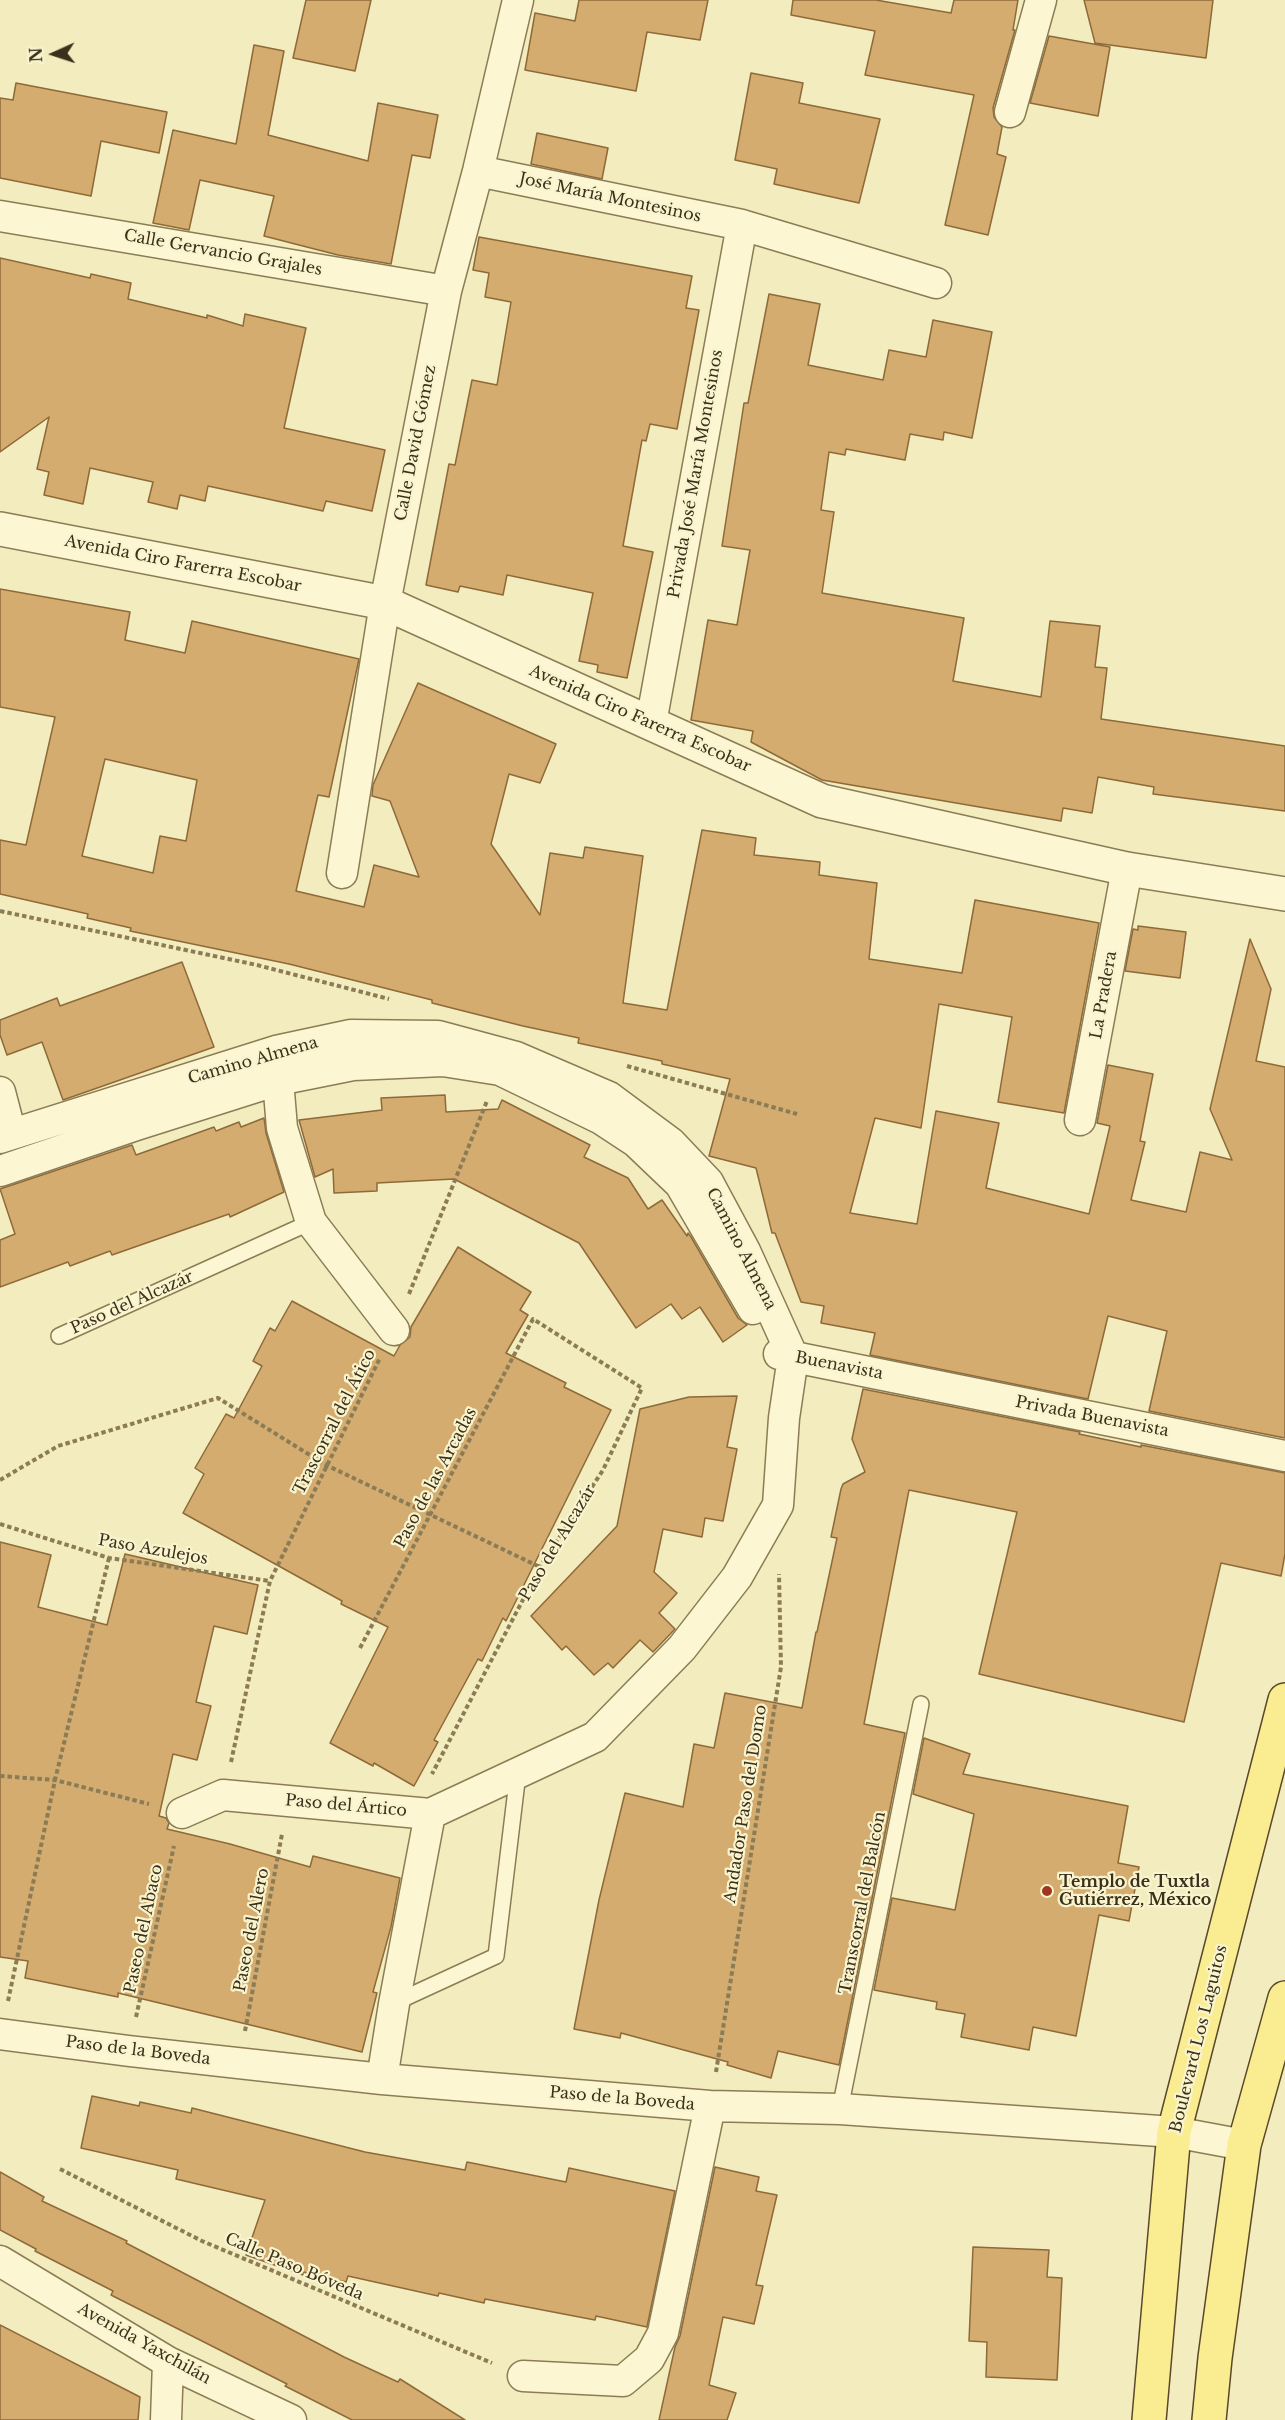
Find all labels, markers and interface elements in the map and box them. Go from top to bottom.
north arrow [24,24,84,84]
text: N [26,47,46,63]
street label: José María Montesinos [517,169,703,227]
street label: Calle Gervancio Grajales [122,226,324,280]
street label: Privada José María Montesinos [665,348,727,600]
street label: Calle David Gómez [391,363,441,523]
street label: Avenida Ciro Farerra Escobar [63,532,303,596]
street label: Avenida Ciro Farerra Escobar [526,661,754,777]
street label: La Pradera [1087,949,1121,1041]
street label: Camino Almena [186,1033,320,1089]
street label: Camino Almena [702,1185,780,1313]
street label: Paso del Alcazár [68,1267,196,1339]
street label: Trascorral del Ático [290,1346,380,1498]
street label: Buenavista [793,1348,885,1384]
street label: Privada Buenavista [1014,1393,1170,1441]
street label: Paso de las Arcadas [391,1404,481,1552]
street label: Paso del Alcazár [516,1481,600,1605]
street label: Paso Azulejos [97,1531,209,1569]
street label: Andador Paso del Domo [721,1703,771,1905]
street label: Paso del Ártico [284,1791,408,1821]
street label: Transcorral del Balcón [836,1810,890,1996]
street label: Paseo del Abaco [121,1863,167,1995]
street label: Paseo del Alero [231,1867,273,1993]
place label: Templo de Tuxtla Gutiérrez, México [1059,1872,1211,1910]
marker: Templo de Tuxtla Gutiérrez, México [1040,1884,1054,1898]
street label: Boulevard Los Laguitos [1166,1943,1232,2135]
street label: Paso de la Boveda [64,2033,212,2069]
street label: Paso de la Boveda [549,2083,695,2115]
street label: Calle Paso Bóveda [222,2229,366,2305]
street label: Avenida Yaxchilán [74,2299,214,2389]

